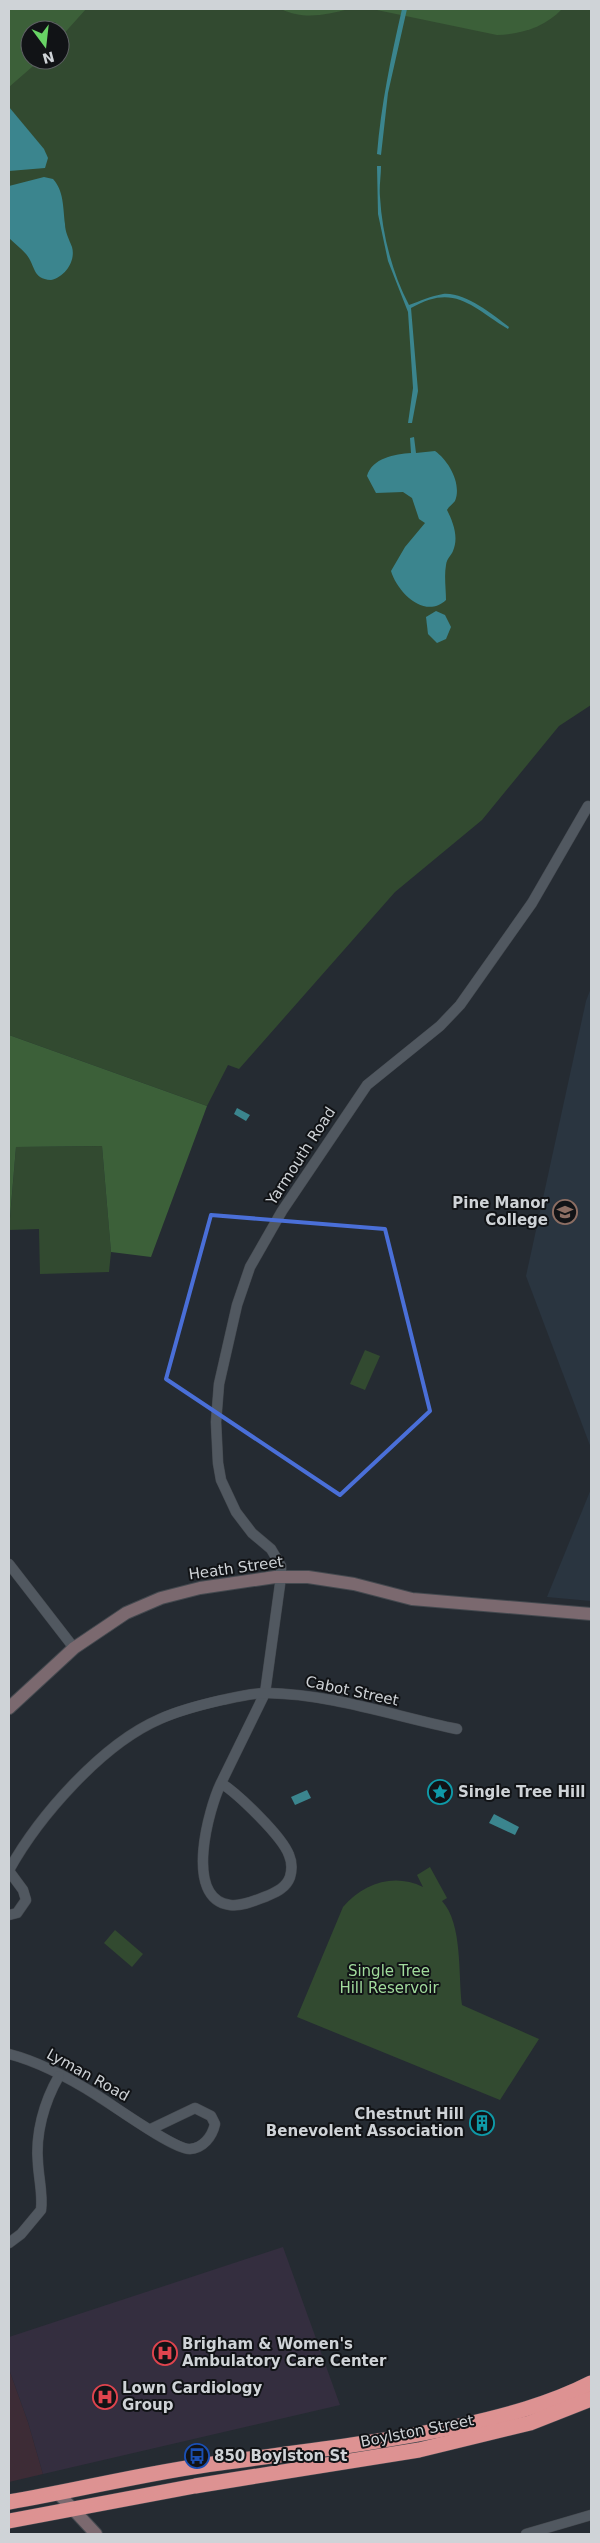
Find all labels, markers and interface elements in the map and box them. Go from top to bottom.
north arrow [20,20,70,70]
text: N [41,48,56,67]
street label: Yarmouth Road [262,1104,339,1209]
place label: Pine Manor College [452,1194,549,1229]
school or university icon: Pine Manor College [552,1199,578,1225]
street label: Heath Street [187,1552,285,1584]
street label: Cabot Street [304,1672,400,1710]
place icon: Single Tree Hill [427,1779,453,1805]
place label: Single Tree Hill [458,1783,585,1801]
park label: Single Tree Hill Reservoir [339,1962,439,1997]
street label: Lyman Road [44,2045,132,2105]
place label: Chestnut Hill Benevolent Association [266,2105,464,2140]
building icon: Chestnut Hill Benevolent Association [469,2110,495,2136]
place label: Brigham & Women's Ambulatory Care Center [182,2335,387,2370]
hospital icon: Brigham & Women's Ambulatory Care Center [152,2340,178,2366]
place label: Lown Cardiology Group [122,2379,263,2414]
hospital icon: Lown Cardiology Group [92,2384,118,2410]
street label: Boylston Street [359,2411,475,2451]
bus stop icon: 850 Boylston St [184,2443,210,2469]
place label: 850 Boylston St [214,2447,347,2465]

